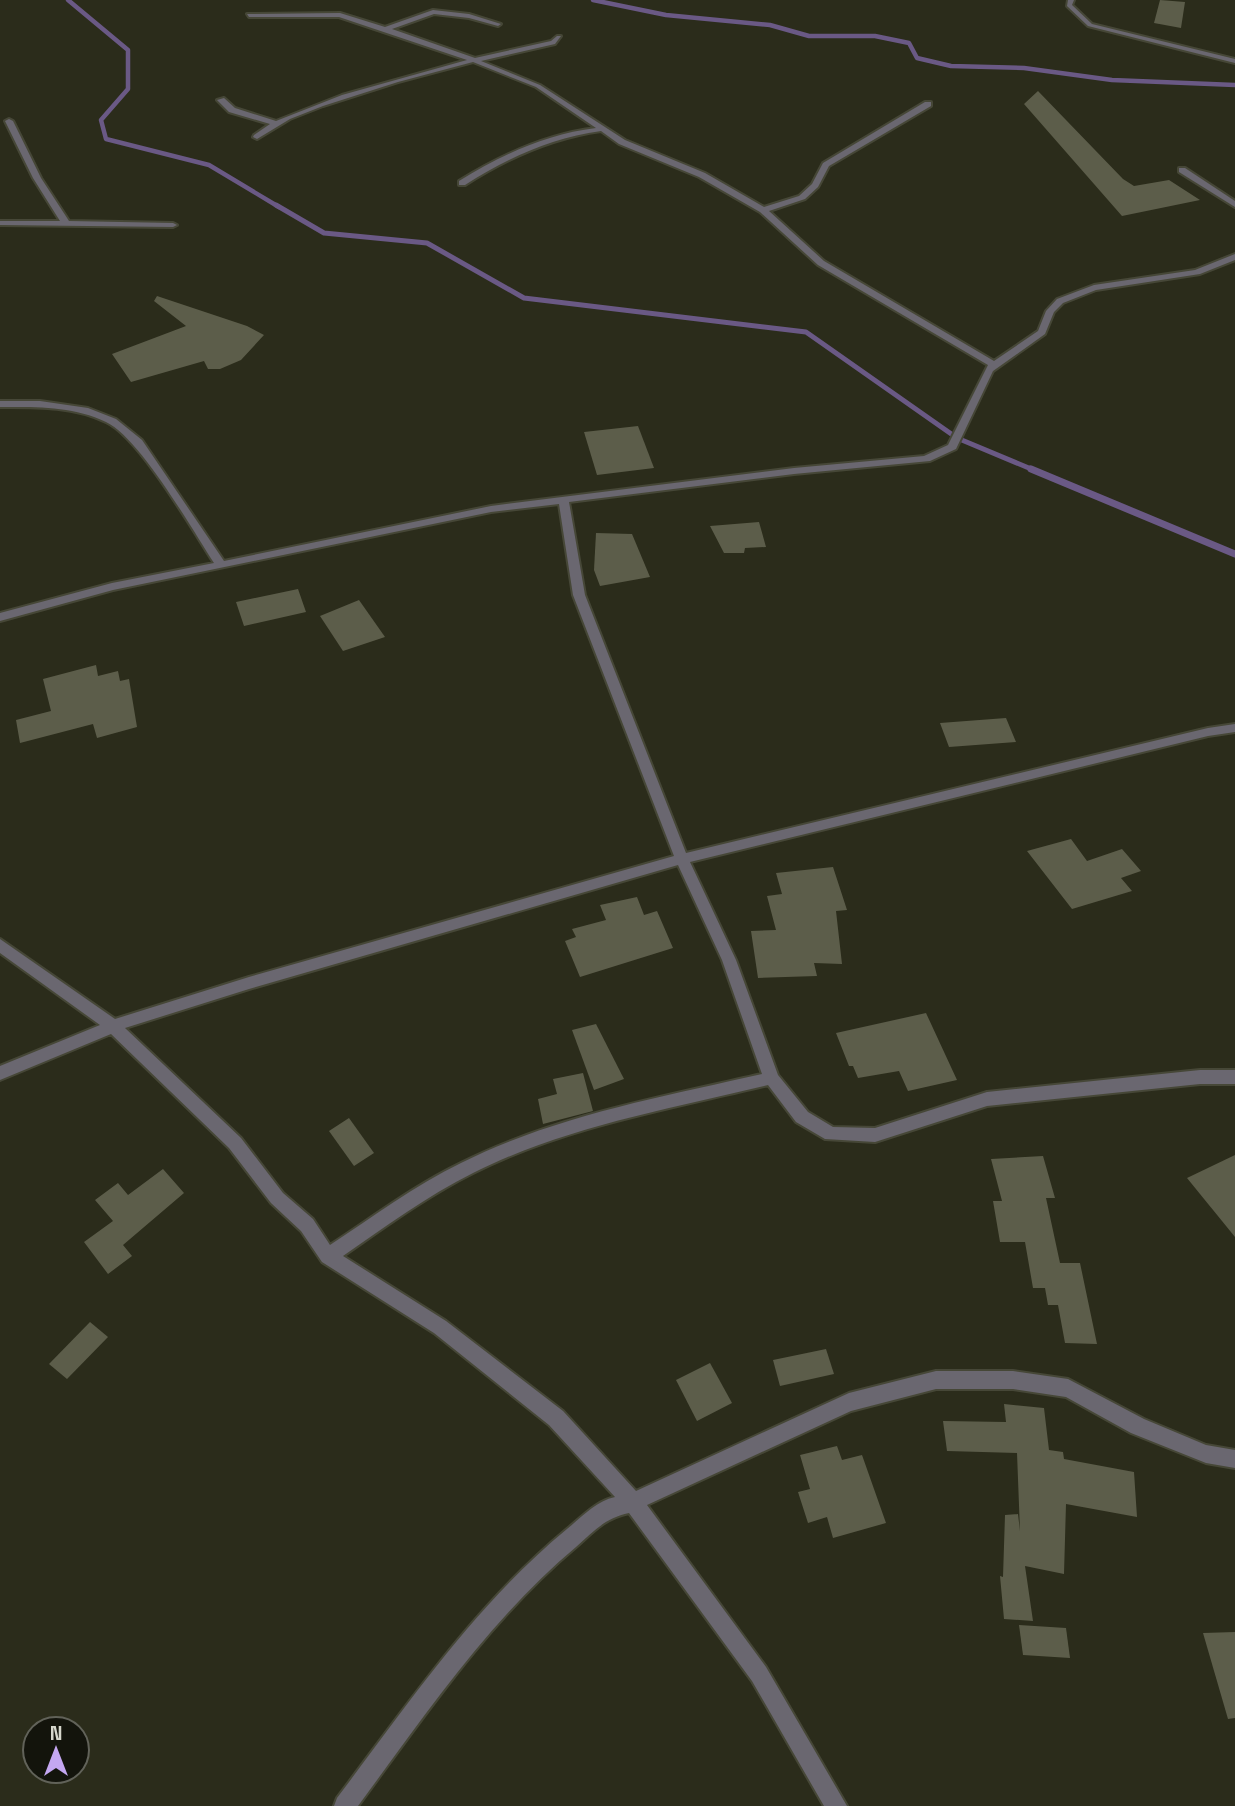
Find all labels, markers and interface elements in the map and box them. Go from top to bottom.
north arrow [21,1715,91,1785]
text: N [50,1721,62,1746]

